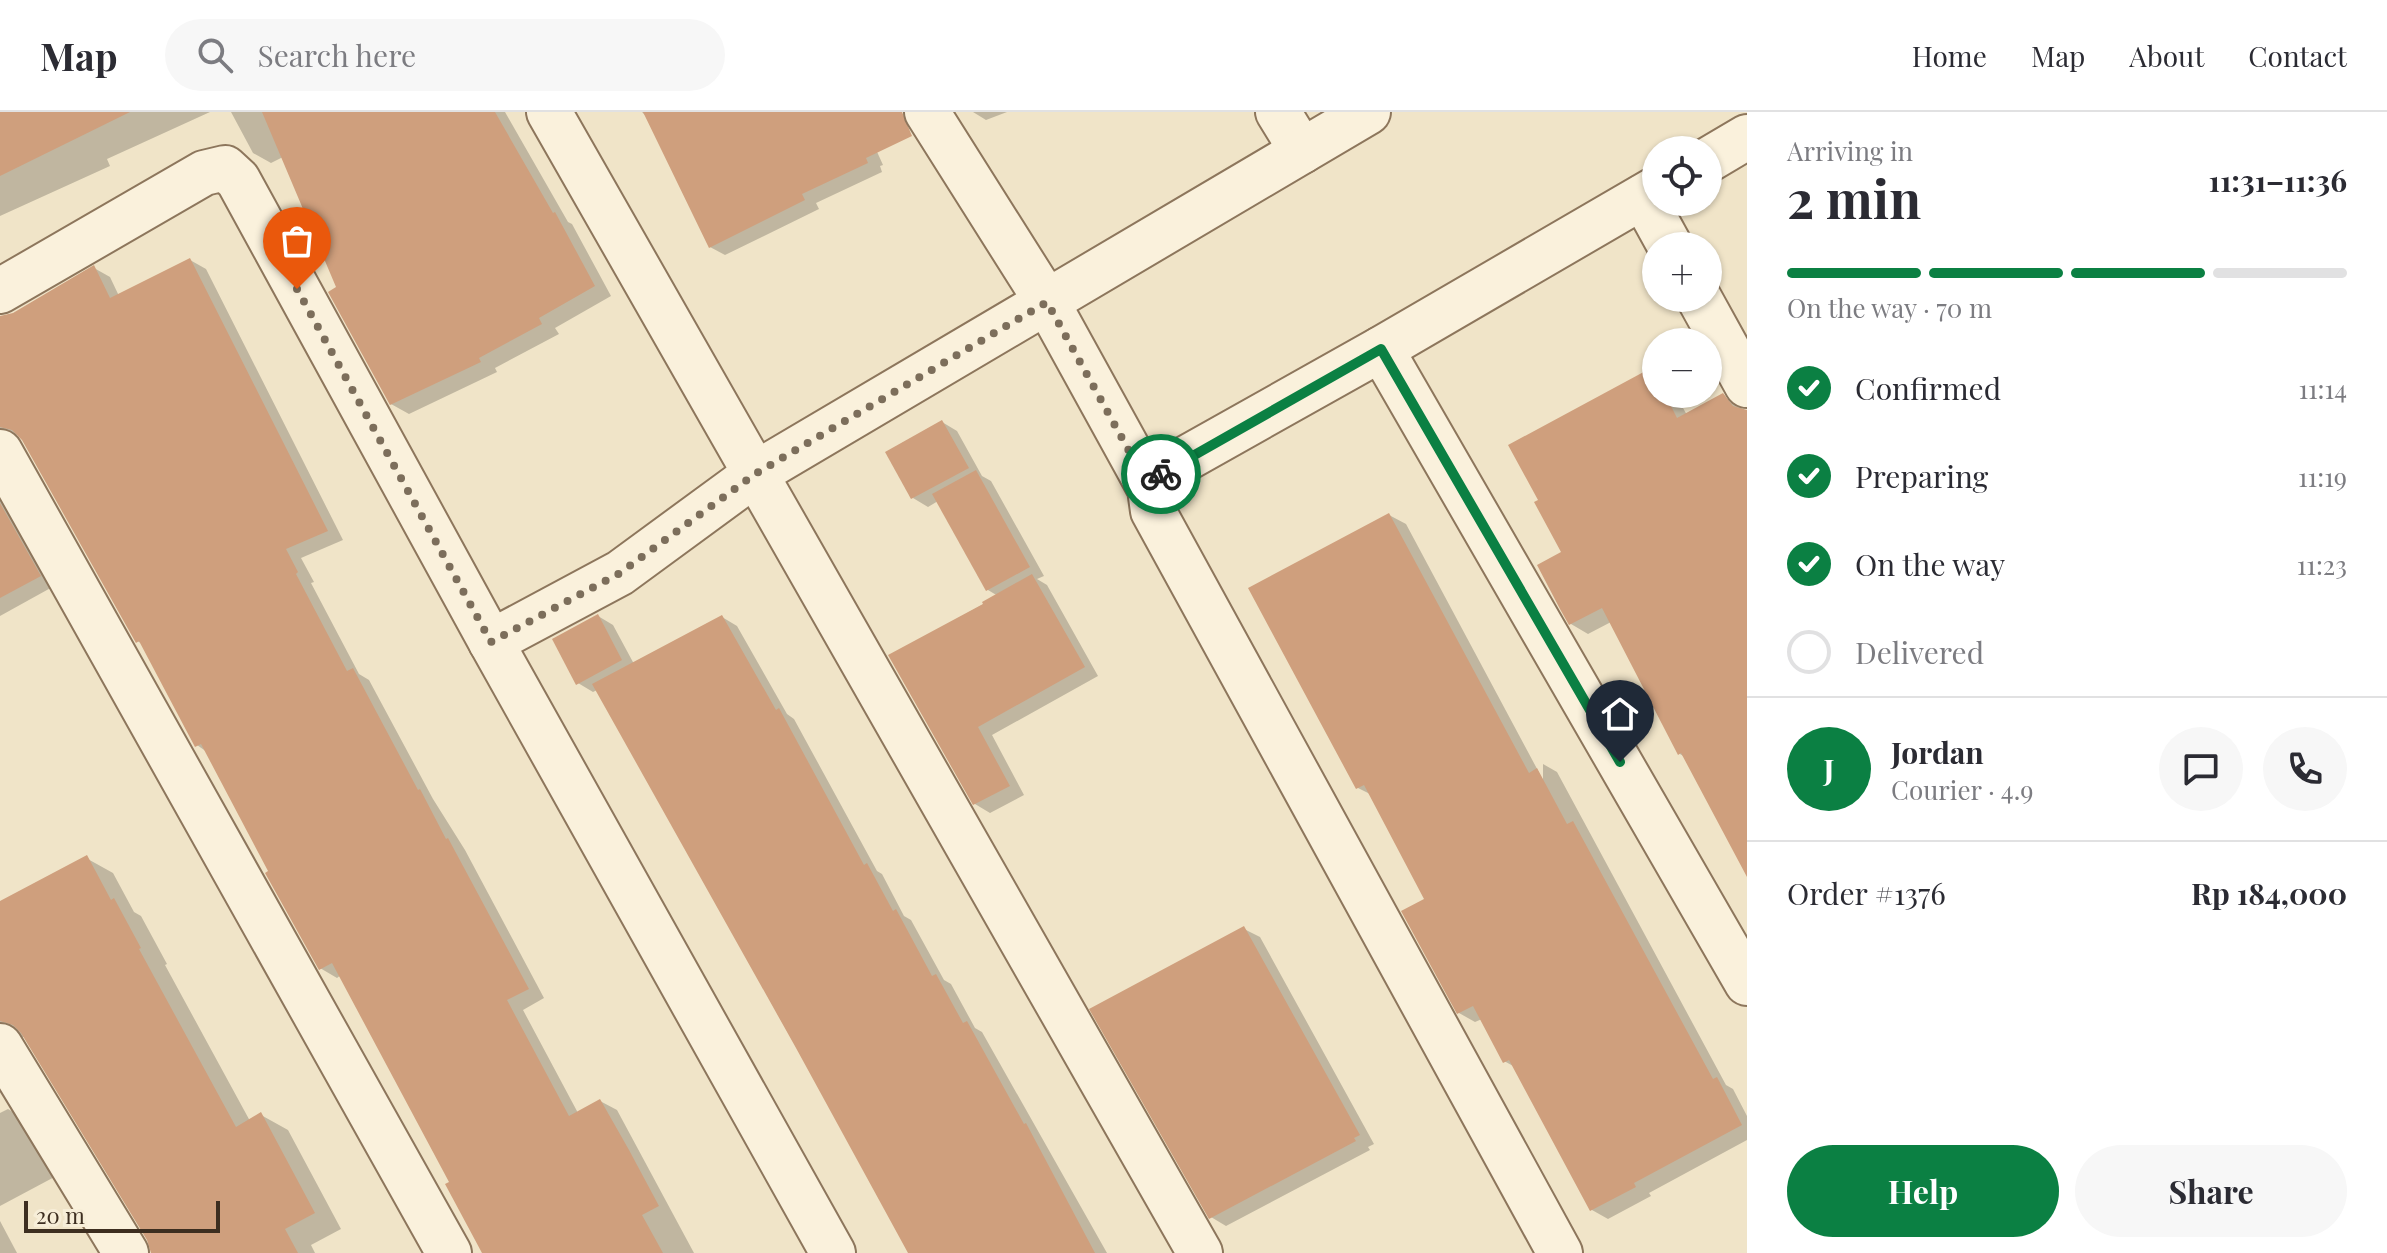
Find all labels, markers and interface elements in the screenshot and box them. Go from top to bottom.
search box [165,19,725,91]
text: Map [40,30,117,81]
icon: search [193,33,237,77]
text: Search here [257,35,416,75]
text: Home [1912,37,1987,74]
text: Map [2031,37,2085,74]
text: About [2129,37,2204,74]
text: Contact [2248,37,2347,74]
text: Arriving in [1787,133,1913,168]
map controls [1642,136,1722,408]
button: locate [1642,136,1722,216]
text: 11:31–11:36 [2208,160,2347,200]
text: 2 min [1787,163,1921,232]
pin [263,207,331,289]
icon: bag [275,219,319,263]
button: + [1642,232,1722,312]
text: On the way · 70 m [1787,290,1992,325]
button: − [1642,328,1722,408]
icon: check [1787,366,1831,410]
text: Confirmed [1855,368,2001,408]
text: 11:14 [2298,371,2347,406]
courier [1121,434,1201,514]
icon: bike [1139,452,1183,496]
icon: check [1787,454,1831,498]
text: Preparing [1855,456,1988,496]
text: 11:19 [2298,459,2347,494]
icon: check [1787,542,1831,586]
text: On the way [1855,544,2005,584]
text: 11:23 [2297,547,2347,582]
text: Delivered [1855,632,1984,672]
pin [1586,680,1654,762]
icon: home [1598,692,1642,736]
button: chat [2159,727,2243,811]
button: phone [2263,727,2347,811]
text: Jordan [1891,732,1984,772]
text: J [1824,749,1834,789]
text: Courier · 4.9 [1891,772,2033,807]
text: Order #1376 [1787,873,1946,913]
text: Rp 184,000 [2191,873,2347,913]
button: Help [1787,1145,2059,1237]
button: Share [2075,1145,2347,1237]
scale bar [24,1197,220,1233]
text: 20 m [36,1200,85,1230]

